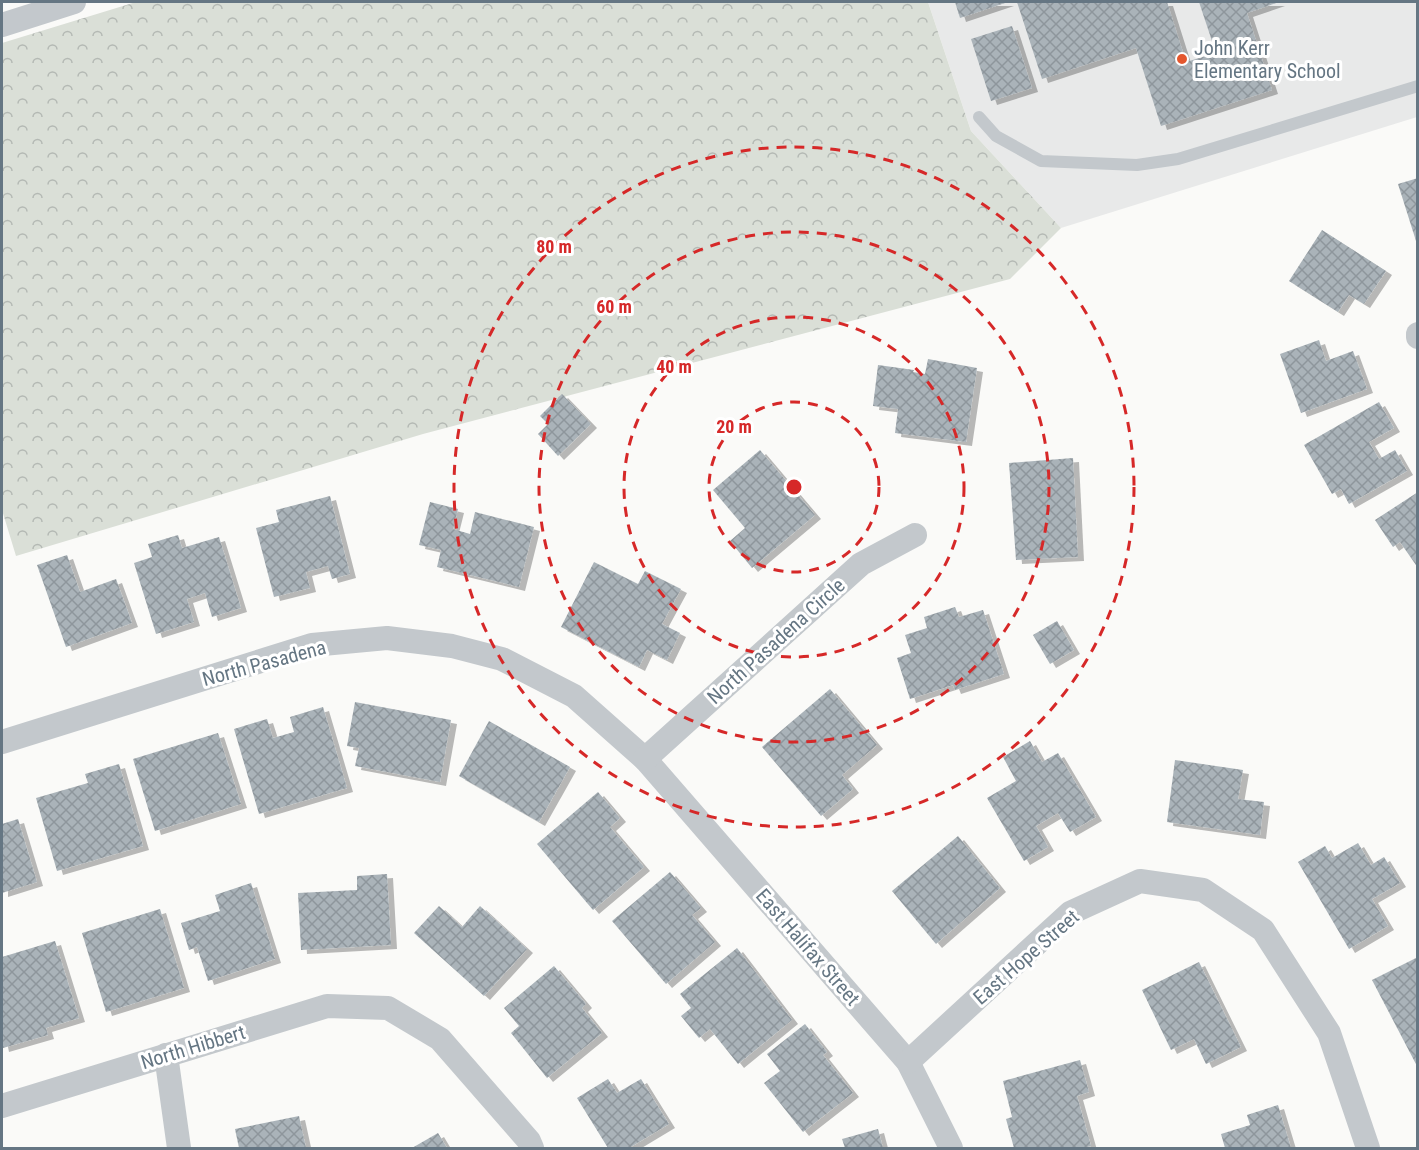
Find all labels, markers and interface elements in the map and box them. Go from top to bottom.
place label: John Kerr Elementary School [1194,36,1341,83]
marker: John Kerr Elementary School [1175,52,1189,66]
text: 80 m [536,236,572,257]
text: 60 m [596,296,632,317]
text: 40 m [656,356,692,377]
text: 20 m [716,416,752,437]
centre of rings [784,477,804,497]
street label: North Pasadena Circle [702,573,850,709]
street label: North Pasadena [200,635,328,691]
street label: East Halifax Street [751,884,865,1010]
street label: East Hope Street [968,905,1084,1009]
street label: North Hibbert [138,1020,248,1074]

